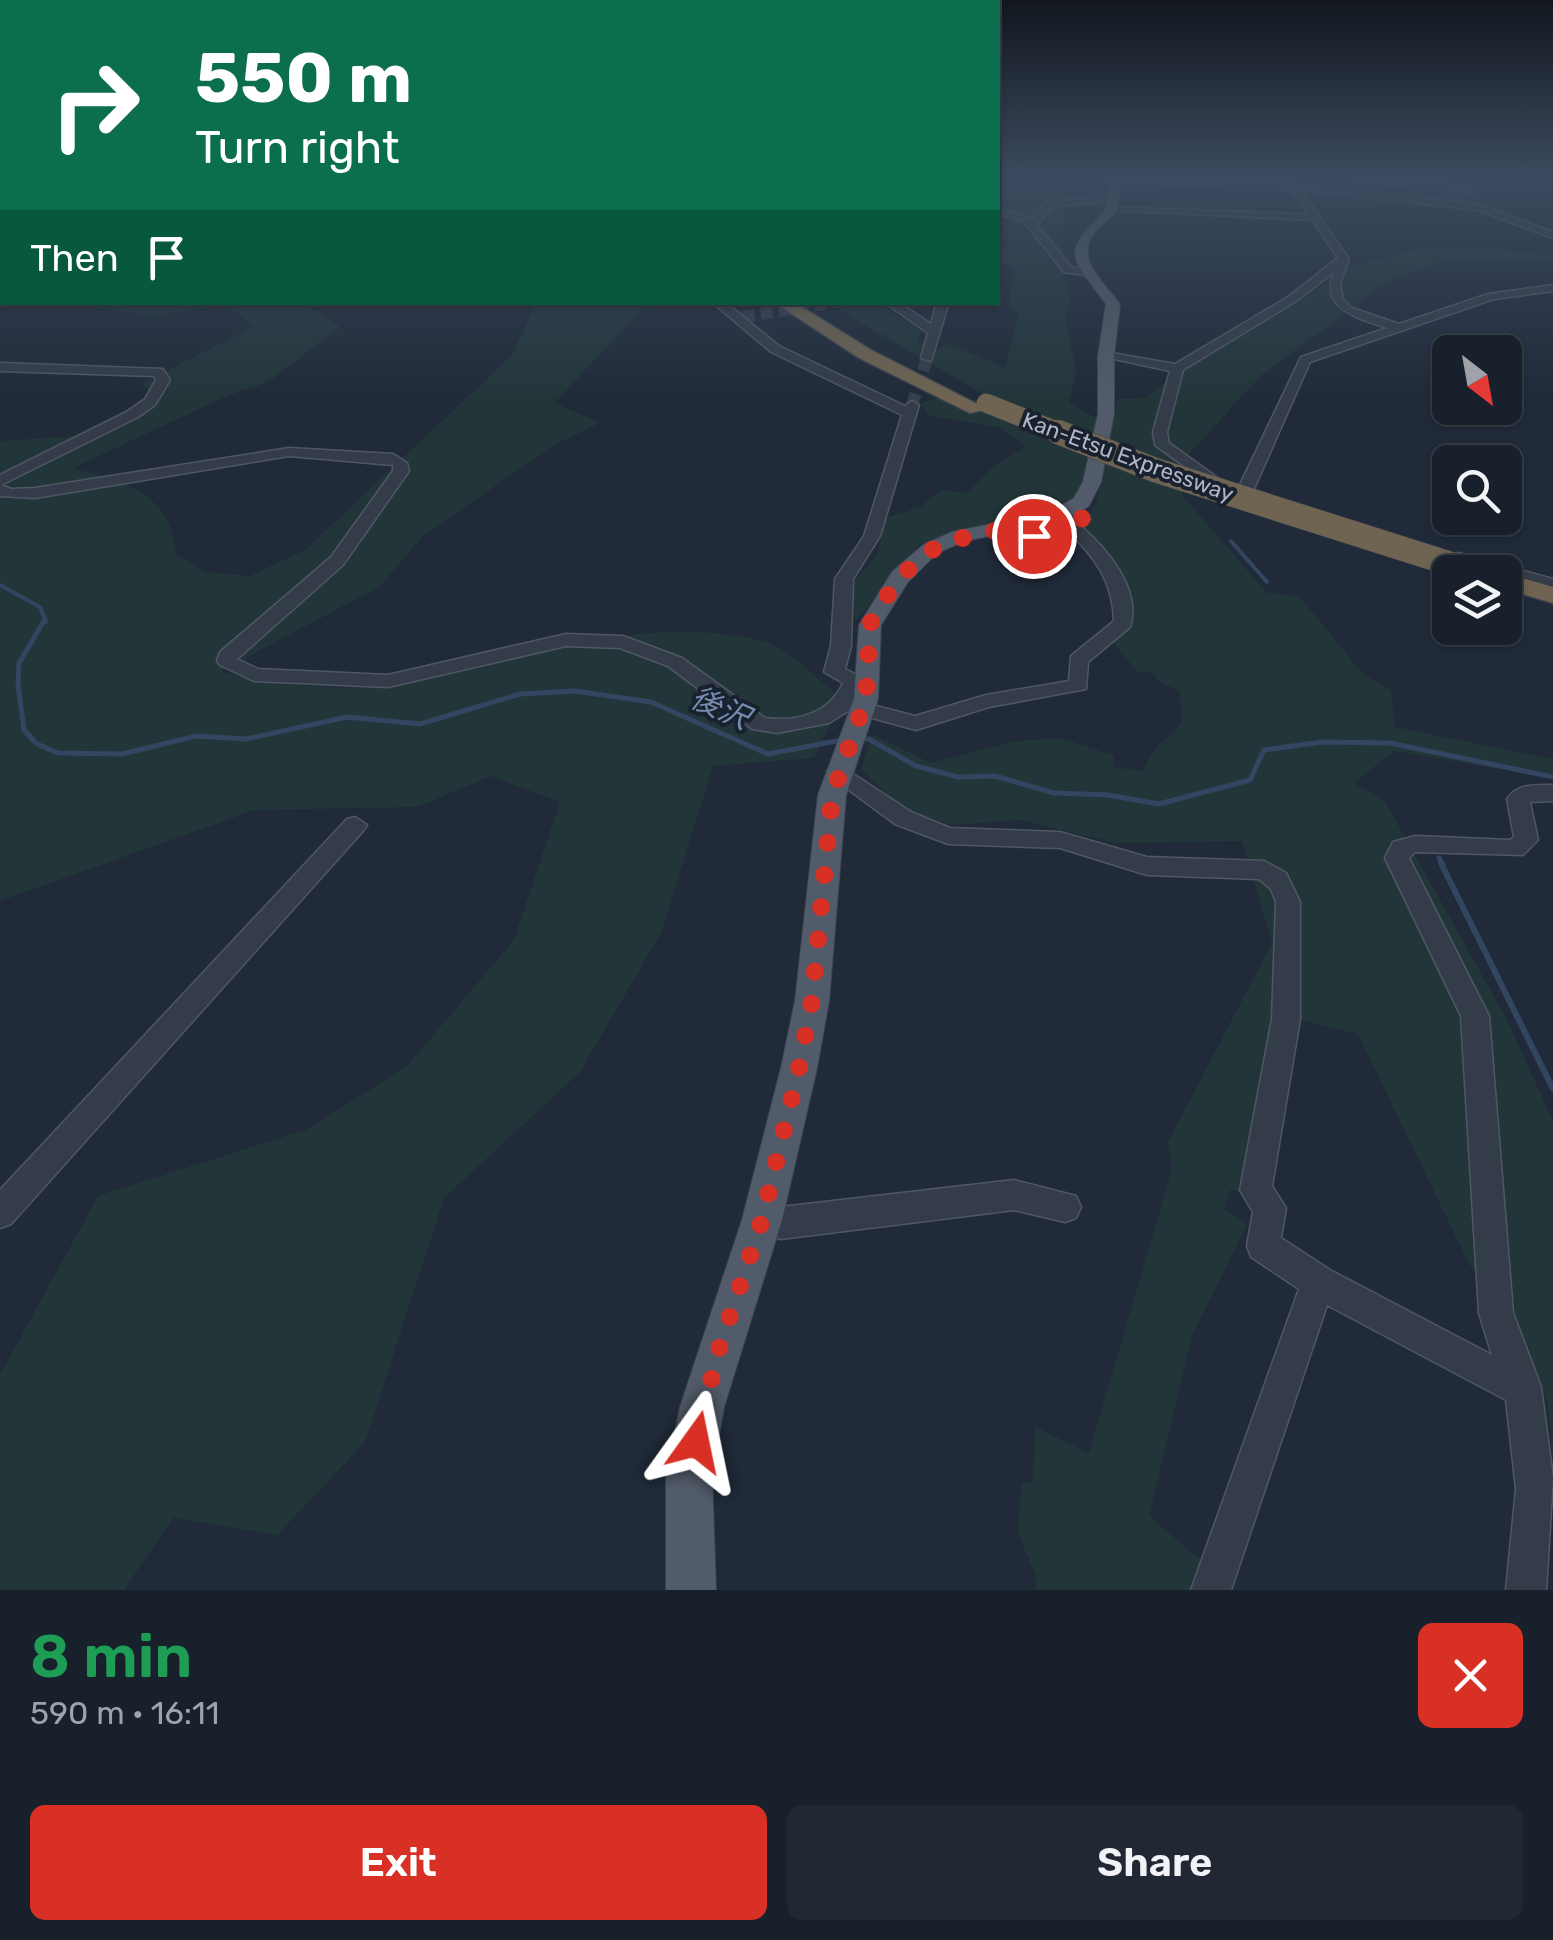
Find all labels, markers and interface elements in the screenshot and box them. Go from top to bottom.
text: 550 m [195,37,412,120]
icon: right [30,40,160,170]
text: Turn right [195,121,399,174]
icon: arrive [139,230,194,285]
text: Then [30,235,119,281]
north arrow [1432,335,1522,425]
map controls [1432,335,1522,645]
street label: Kan-Etsu Expressway [1019,406,1237,508]
button: search [1432,445,1522,535]
pin [992,494,1077,579]
icon: arrive [1007,509,1062,564]
button: layers [1432,555,1522,645]
water label: 後沢 [685,679,758,738]
position arrow [644,1390,748,1494]
text: 8 min [30,1621,192,1692]
button: close [1418,1623,1523,1728]
text: 590 m · 16:11 [30,1694,219,1732]
button: Exit [30,1805,767,1920]
button: Share [787,1805,1523,1920]

